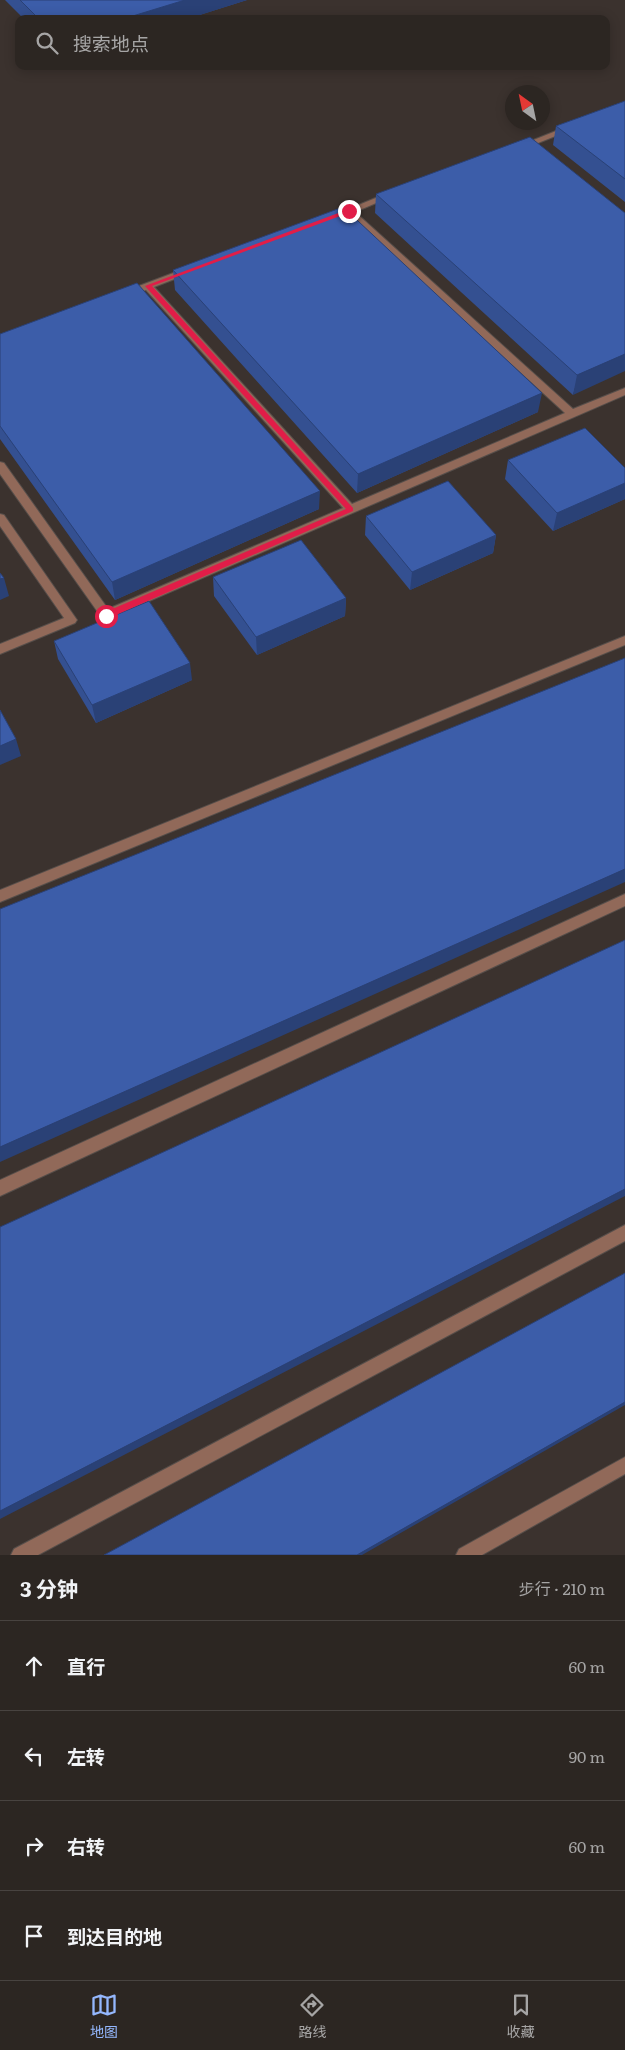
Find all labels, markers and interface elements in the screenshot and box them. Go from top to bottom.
search box [15,15,610,70]
icon: search [33,29,61,57]
text: 搜索地点 [73,29,149,57]
north arrow [505,85,550,130]
route end [338,200,361,223]
route start [95,605,118,628]
text: 3 分钟 [20,1572,78,1603]
text: 步行 · 210 m [519,1576,605,1600]
icon: ahead [20,1652,48,1680]
text: 直行 [67,1652,105,1680]
text: 60 m [568,1654,605,1678]
icon: left [20,1742,48,1770]
text: 左转 [67,1742,105,1770]
text: 90 m [569,1744,605,1768]
icon: right [20,1832,48,1860]
text: 右转 [67,1832,105,1860]
text: 60 m [568,1834,605,1858]
icon: arrive [20,1922,48,1950]
text: 到达目的地 [67,1922,162,1950]
tab: 地图 [90,1991,118,2041]
tab: 路线 [298,1991,326,2041]
tab: 收藏 [507,1991,535,2041]

